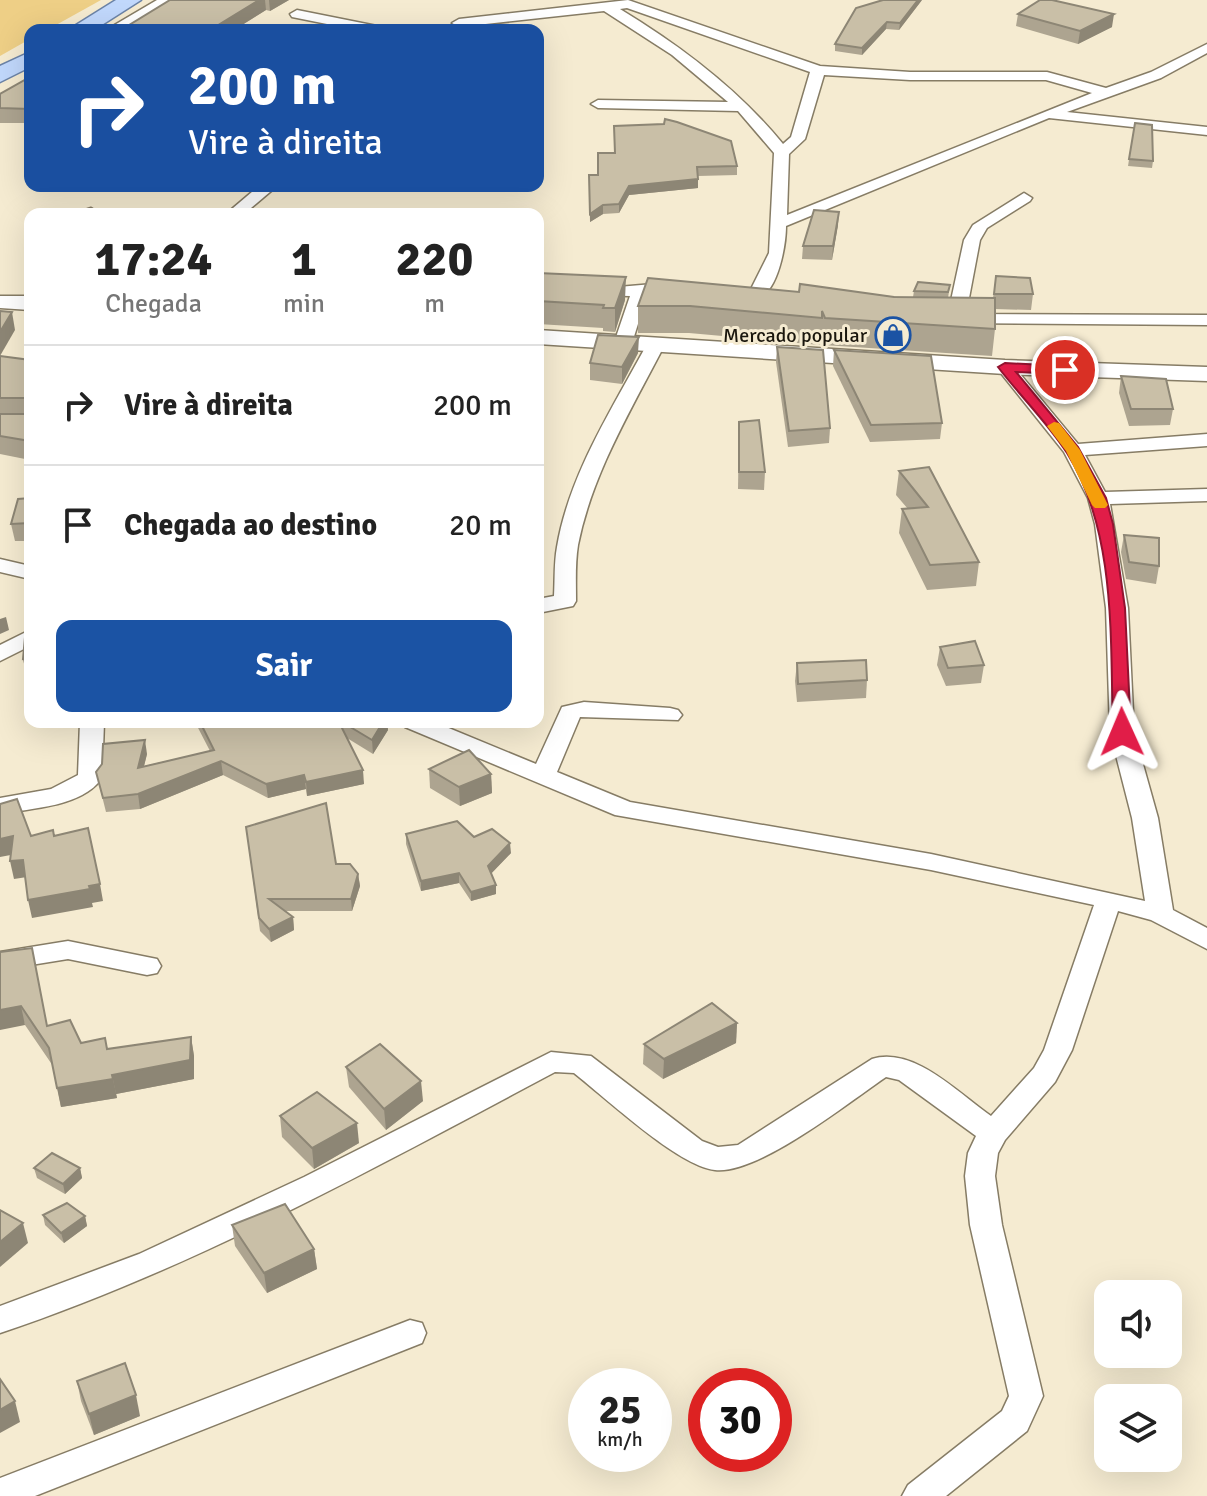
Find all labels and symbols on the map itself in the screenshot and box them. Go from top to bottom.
shop icon: Mercado popular [874,316,912,354]
place label: Mercado popular [723,323,868,348]
pin [1031,336,1099,404]
position arrow [1080,690,1164,774]
speed limit sign: 30 [688,1368,792,1472]

